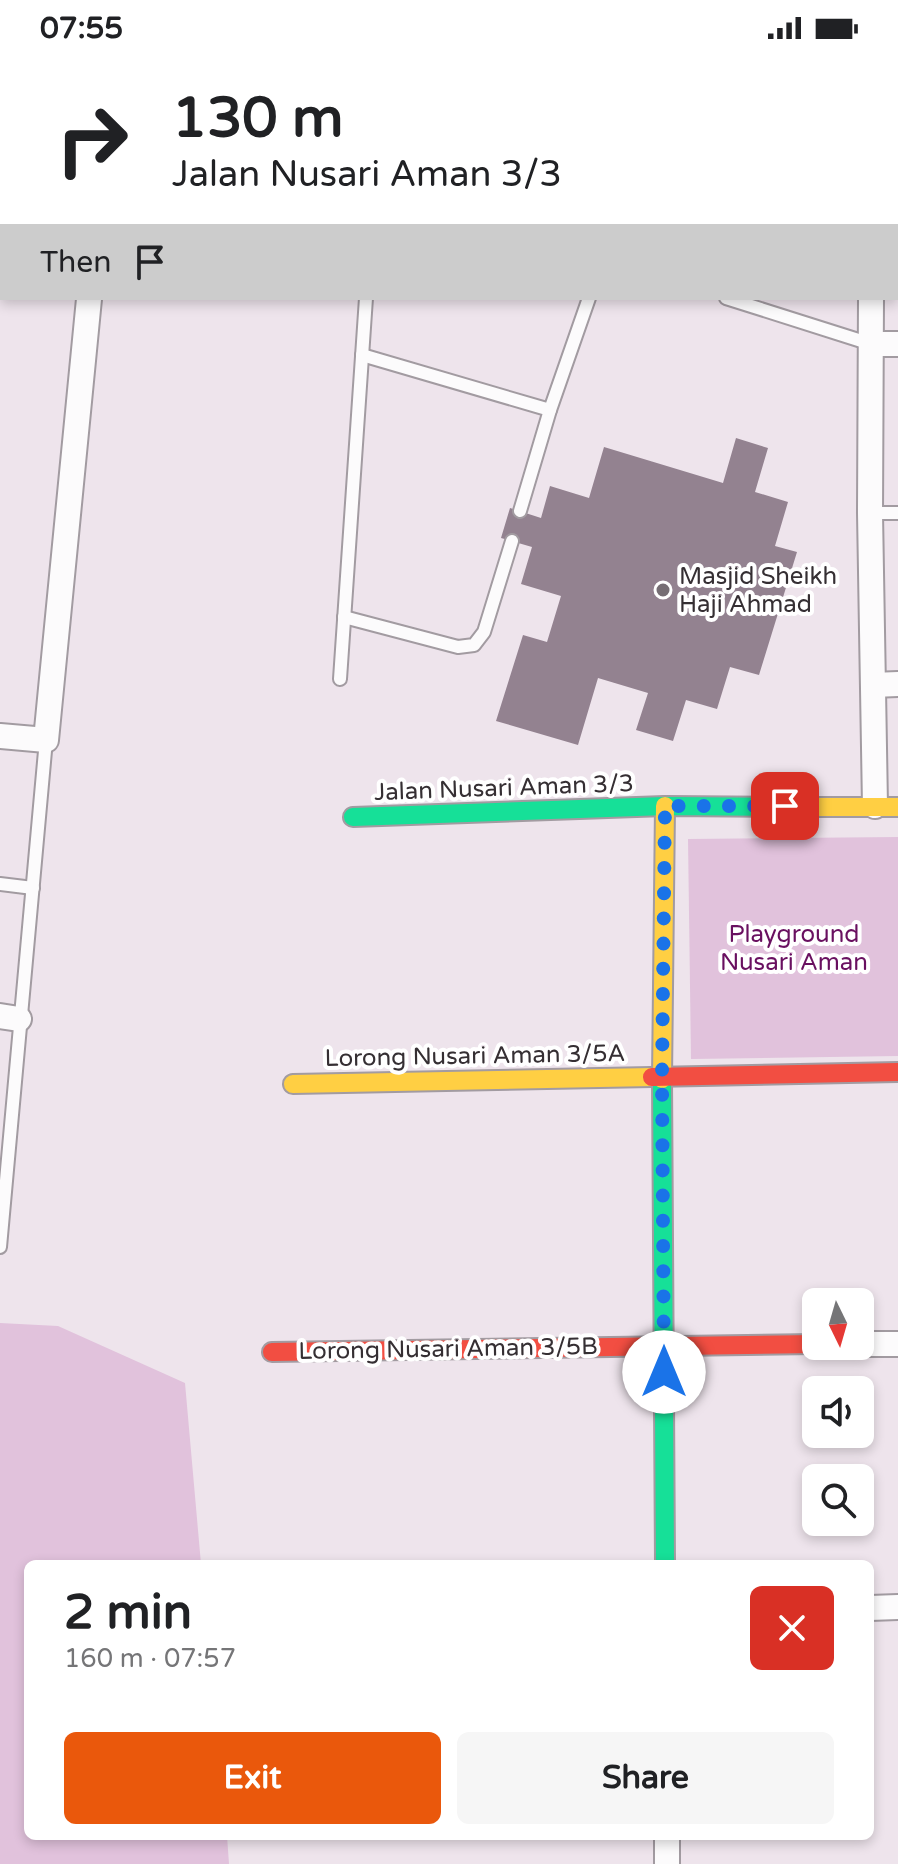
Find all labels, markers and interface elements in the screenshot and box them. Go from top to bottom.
text: 07:55 [40,10,123,47]
text: 130 m [172,85,343,152]
icon: right [40,88,144,192]
text: Jalan Nusari Aman 3/3 [172,153,562,196]
icon: arrive [128,240,172,284]
text: Then [40,244,112,281]
place label: Masjid Sheikh Haji Ahmad [679,562,837,619]
marker: Masjid Sheikh Haji Ahmad [654,581,672,599]
street label: Jalan Nusari Aman 3/3 [374,769,634,807]
pin [751,772,819,840]
icon: arrive [763,784,807,828]
park label: Playground Nusari Aman [720,920,868,977]
street label: Lorong Nusari Aman 3/5A [324,1039,626,1073]
north arrow [802,1288,874,1360]
map controls [802,1288,874,1536]
position arrow [622,1330,706,1414]
street label: Lorong Nusari Aman 3/5B [298,1332,598,1366]
button: sound [802,1376,874,1448]
button: search [802,1464,874,1536]
text: 2 min [64,1584,192,1642]
button: close [750,1586,834,1670]
text: 160 m · 07:57 [64,1643,236,1674]
button: Exit [64,1732,441,1824]
button: Share [457,1732,834,1824]

